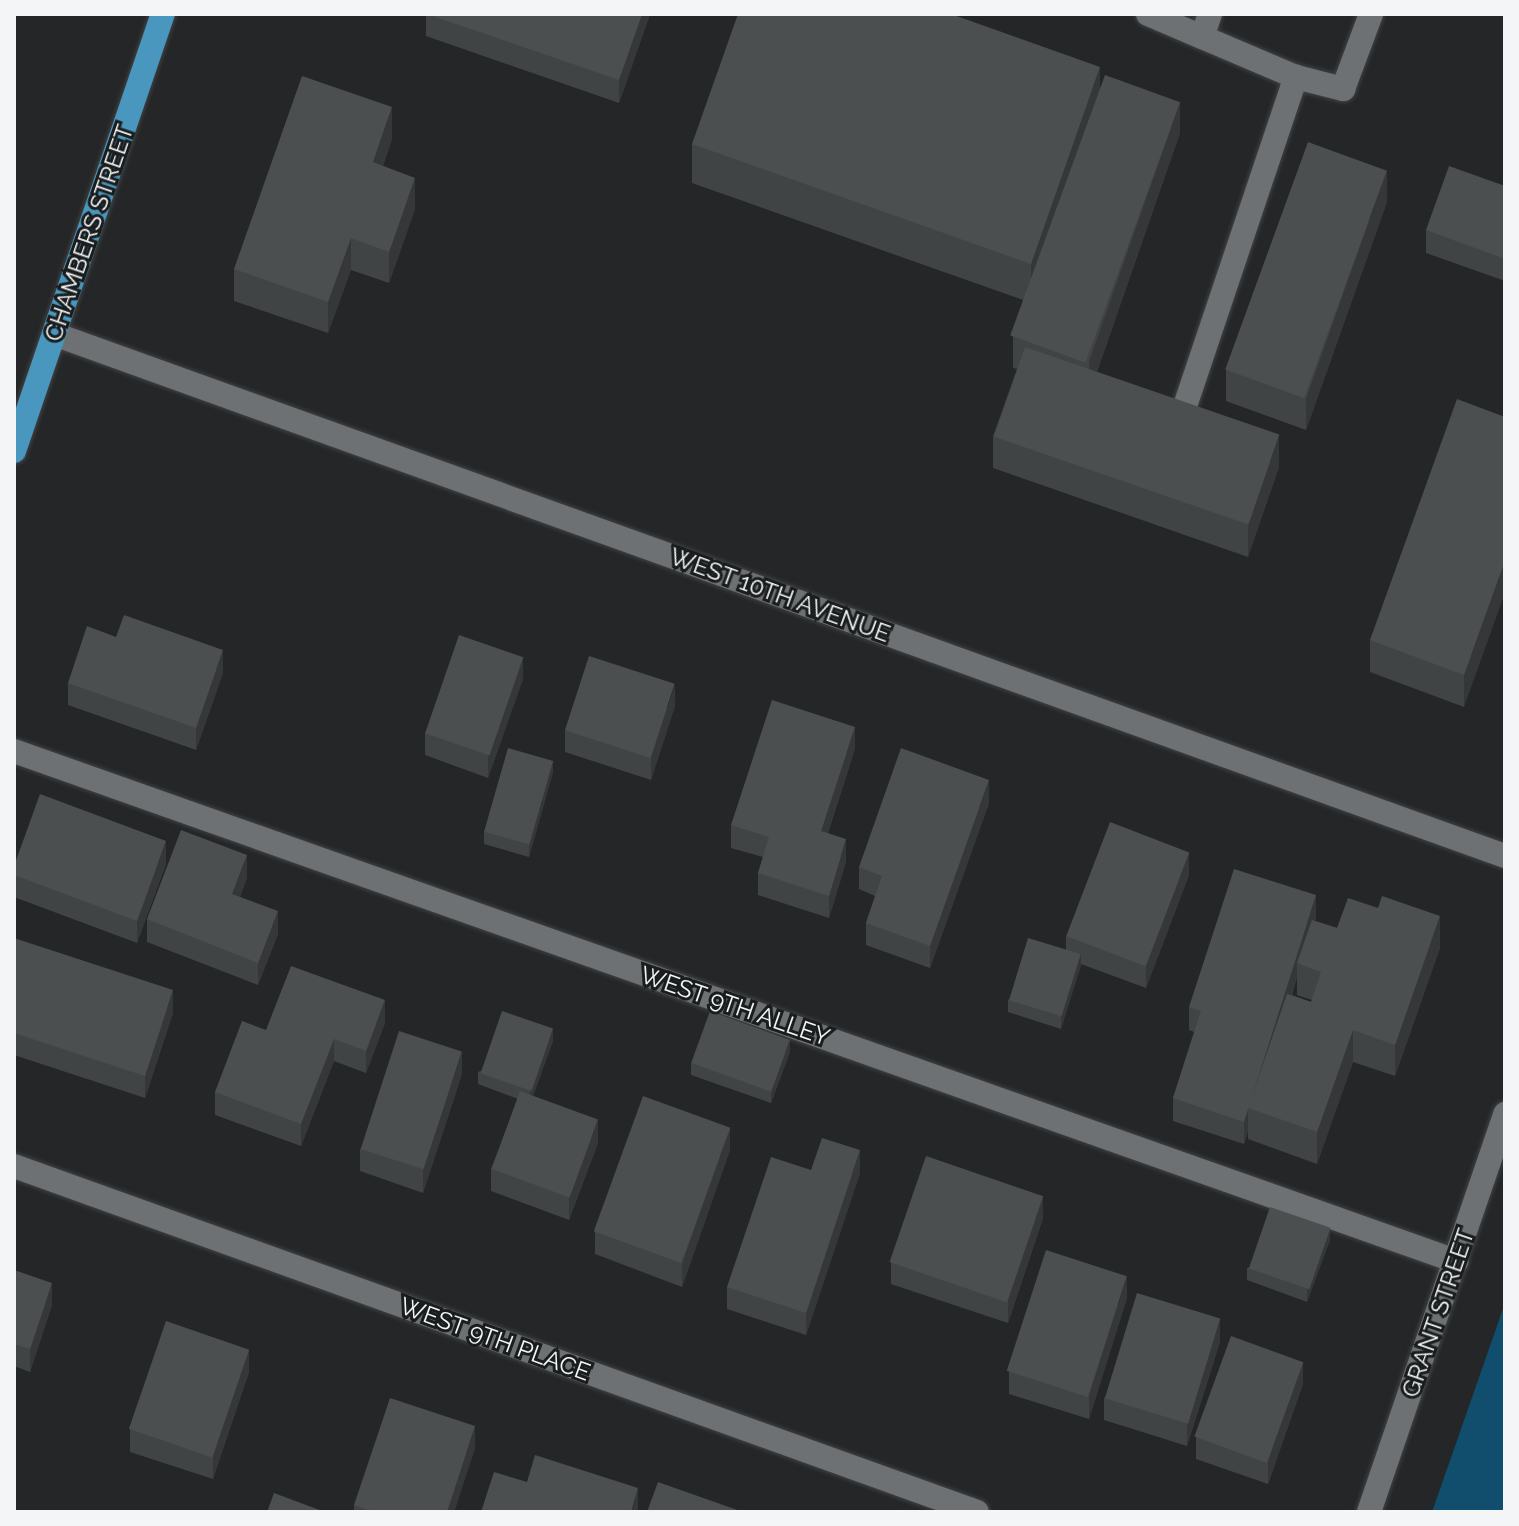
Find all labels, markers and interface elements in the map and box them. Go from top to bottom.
street label: CHAMBERS STREET [38,121,140,345]
street label: WEST 10TH AVENUE [665,541,895,649]
street label: WEST 9TH ALLEY [636,960,834,1052]
street label: GRANT STREET [1396,1225,1480,1401]
street label: WEST 9TH PLACE [396,1291,594,1387]

